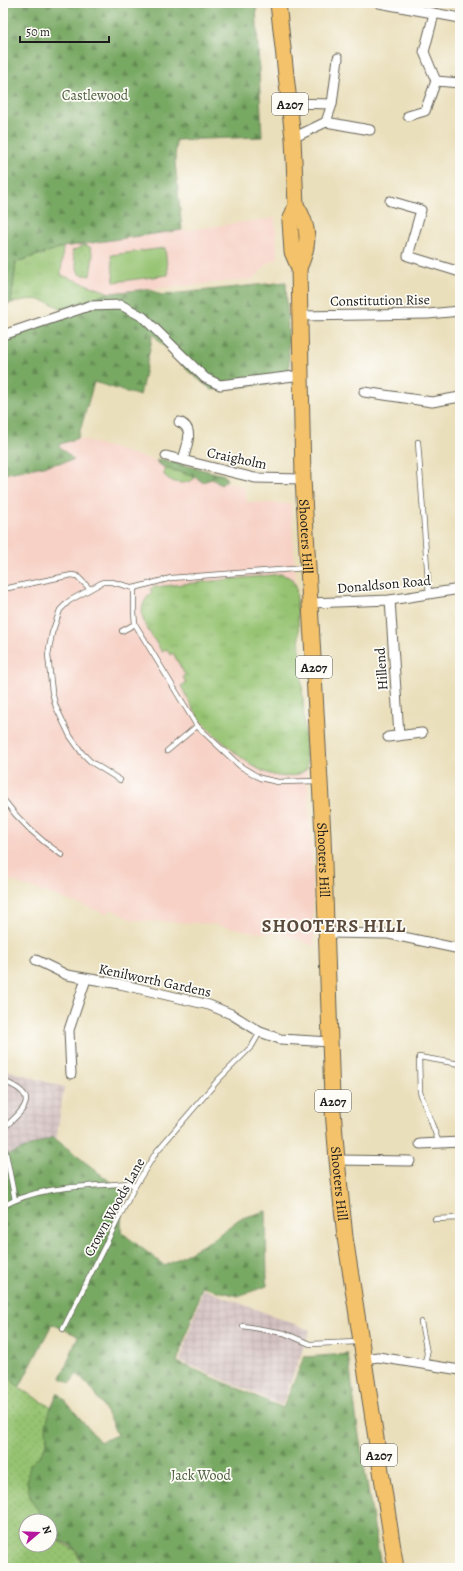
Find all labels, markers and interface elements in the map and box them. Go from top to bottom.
scale bar [20,18,109,44]
text: 50 m [26,24,50,40]
park label: Castlewood [62,86,129,105]
road number: A207 [272,93,308,115]
street label: Constitution Rise [330,290,430,311]
street label: Craigholm [205,443,269,474]
street label: Shooters Hill [294,499,317,575]
street label: Donaldson Road [336,571,432,598]
street label: Hillend [371,647,392,691]
road number: A207 [296,656,332,678]
street label: Shooters Hill [312,822,334,898]
district label: SHOOTERS HILL [262,914,406,938]
street label: Kenilworth Gardens [97,959,213,1002]
road number: A207 [315,1090,351,1112]
street label: Shooters Hill [326,1146,352,1222]
street label: Crown Woods Lane [79,1154,149,1260]
road number: A207 [361,1444,397,1466]
park label: Jack Wood [171,1466,231,1485]
north arrow [18,1513,58,1553]
text: N [39,1524,55,1536]

